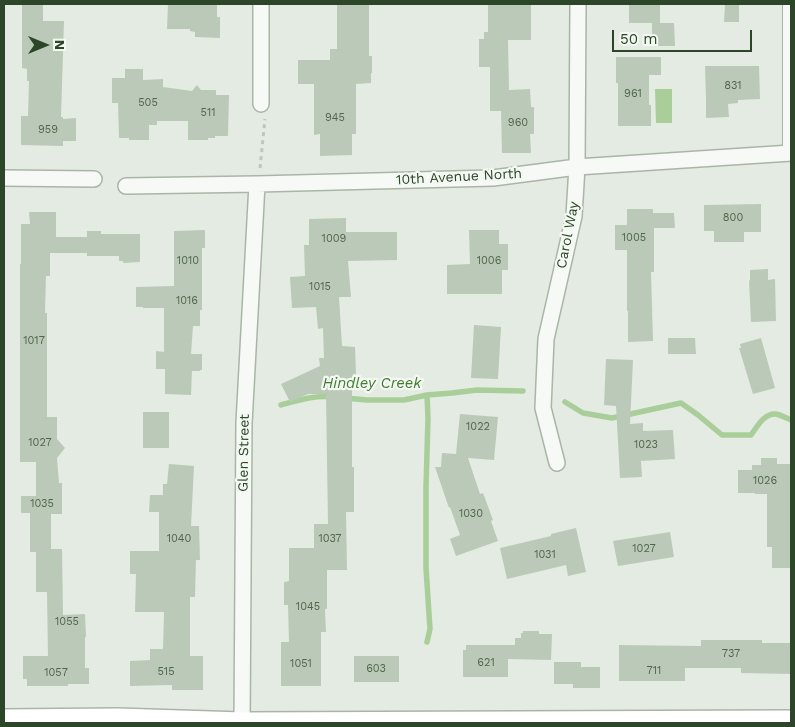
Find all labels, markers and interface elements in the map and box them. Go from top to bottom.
north arrow [20,20,70,70]
scale bar [615,20,755,52]
text: 50 m [620,30,657,48]
text: N [52,40,68,50]
house number: 831 [724,79,742,93]
house number: 961 [624,87,642,101]
house number: 505 [138,96,158,110]
house number: 511 [201,106,215,120]
house number: 945 [325,111,345,125]
house number: 960 [508,116,528,130]
house number: 959 [38,123,58,137]
street label: 10th Avenue North [396,165,522,189]
street label: Carol Way [553,200,583,270]
house number: 800 [723,211,743,225]
house number: 1005 [622,231,646,245]
house number: 1009 [322,232,346,246]
house number: 1010 [177,254,199,268]
house number: 1006 [477,254,501,268]
house number: 1015 [309,280,331,294]
house number: 1016 [176,294,198,308]
house number: 1017 [23,334,45,348]
water label: Hindley Creek [323,375,421,393]
street label: Glen Street [235,414,253,492]
house number: 1022 [466,420,490,434]
house number: 1027 [28,436,52,450]
house number: 1023 [634,438,658,452]
house number: 1026 [753,474,777,488]
house number: 1035 [30,497,54,511]
house number: 1030 [459,507,483,521]
house number: 1040 [167,532,191,546]
house number: 1037 [318,532,342,546]
house number: 1027 [632,542,656,556]
house number: 1031 [534,548,556,562]
house number: 1045 [296,600,320,614]
house number: 1055 [55,615,79,629]
house number: 737 [722,647,740,661]
house number: 621 [477,656,495,670]
house number: 1051 [290,657,312,671]
house number: 603 [366,662,386,676]
house number: 711 [647,664,661,678]
house number: 515 [157,665,175,679]
house number: 1057 [44,666,68,680]

